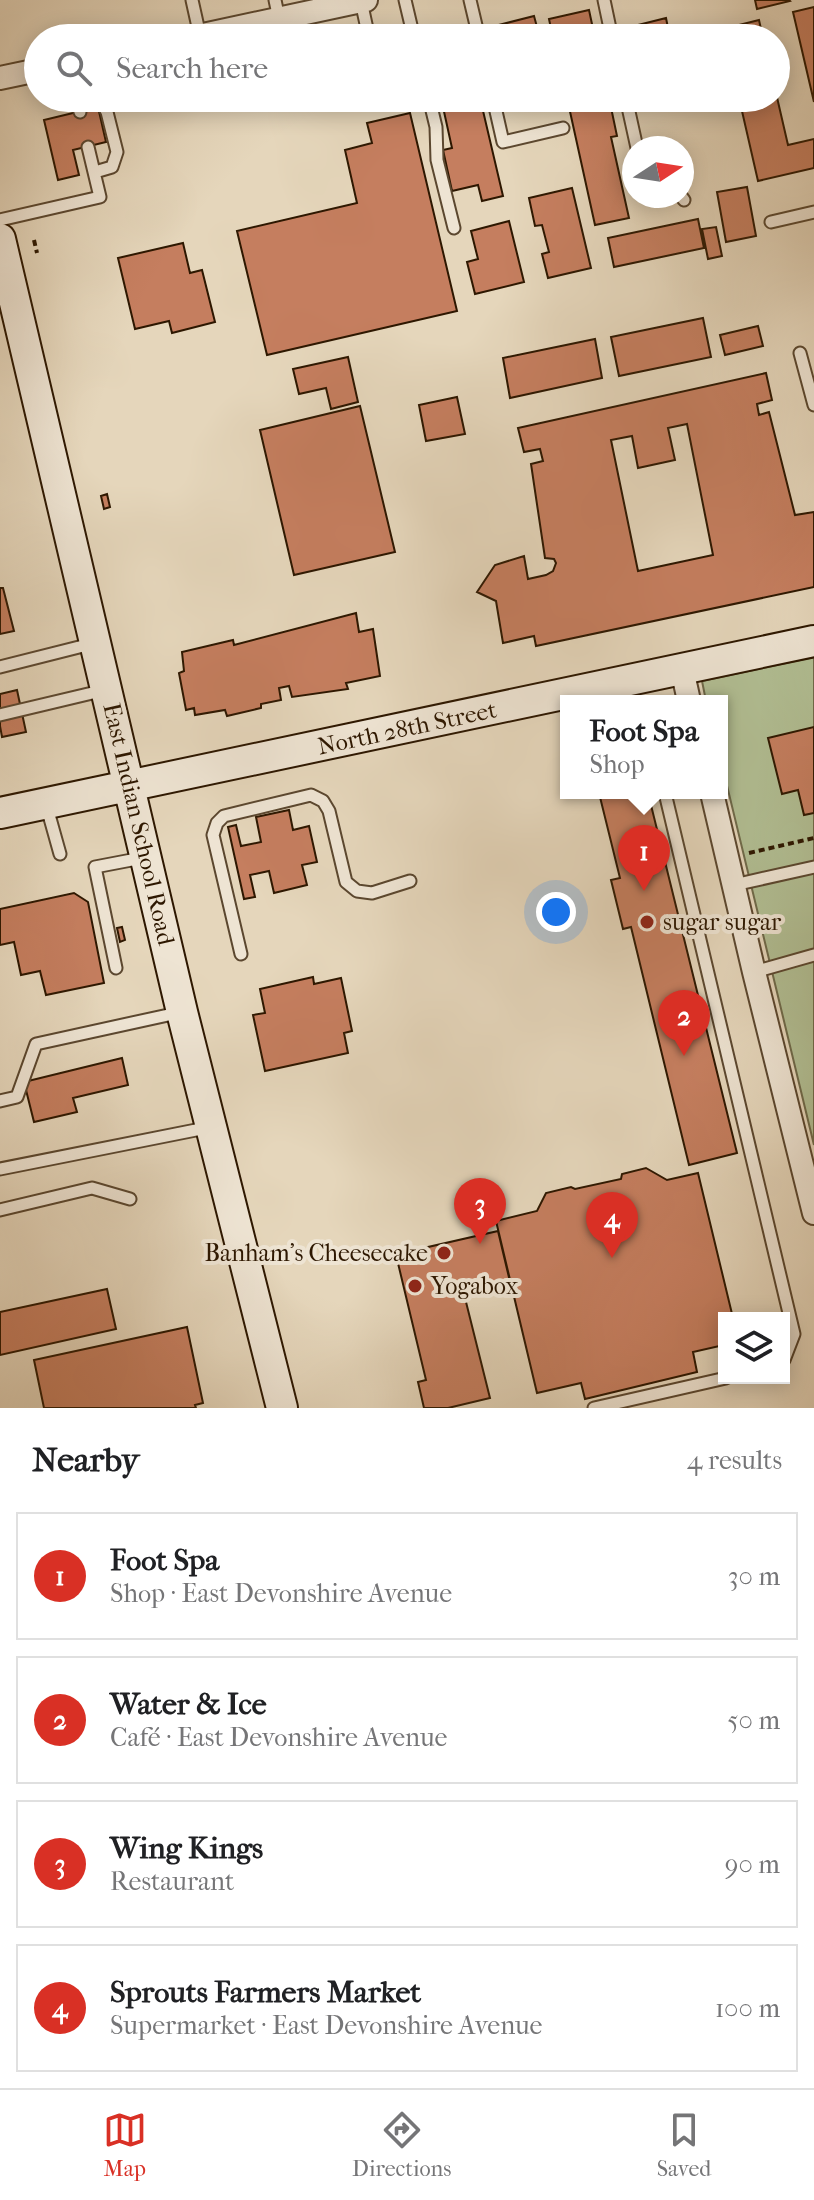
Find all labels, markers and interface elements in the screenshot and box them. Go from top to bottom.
search box [24,24,790,112]
icon: search [52,46,96,90]
text: Search here [116,51,268,86]
north arrow [622,136,694,208]
street label: North 28th Street [315,695,499,761]
popup [560,695,728,799]
street label: East Indian School Road [98,700,181,949]
text: Foot Spa [589,714,699,749]
text: Shop [589,749,645,780]
pin: 1 [618,825,670,891]
your location [536,892,576,932]
place label: sugar sugar [663,908,782,936]
marker: sugar sugar [638,913,656,931]
pin: 2 [658,990,710,1056]
pin: 3 [454,1178,506,1244]
pin: 4 [586,1192,638,1258]
place label: Banham’s Cheesecake [204,1239,428,1267]
marker: Banham’s Cheesecake [435,1244,453,1262]
place label: Yogabox [430,1272,518,1300]
marker: Yogabox [406,1277,424,1295]
map controls [718,1312,790,1384]
button: layers [718,1312,790,1384]
text: Nearby [32,1440,139,1480]
text: 4 results [687,1445,782,1476]
text: Foot Spa [110,1543,219,1578]
text: 1 [55,1561,65,1592]
text: 30 m [728,1561,780,1592]
text: Shop · East Devonshire Avenue [110,1578,452,1609]
text: Water & Ice [110,1687,266,1722]
text: 2 [53,1705,67,1736]
text: 50 m [727,1705,780,1736]
text: Café · East Devonshire Avenue [110,1722,447,1753]
text: Wing Kings [110,1831,263,1866]
text: 3 [55,1849,65,1880]
text: 90 m [725,1849,780,1880]
text: Restaurant [110,1866,234,1897]
text: Sprouts Farmers Market [110,1975,421,2010]
text: 4 [52,1993,68,2024]
text: 100 m [715,1993,780,2024]
text: Supermarket · East Devonshire Avenue [110,2010,542,2041]
tab: Map [103,2108,147,2182]
tab: Directions [352,2108,451,2182]
tab: Saved [657,2108,711,2182]

